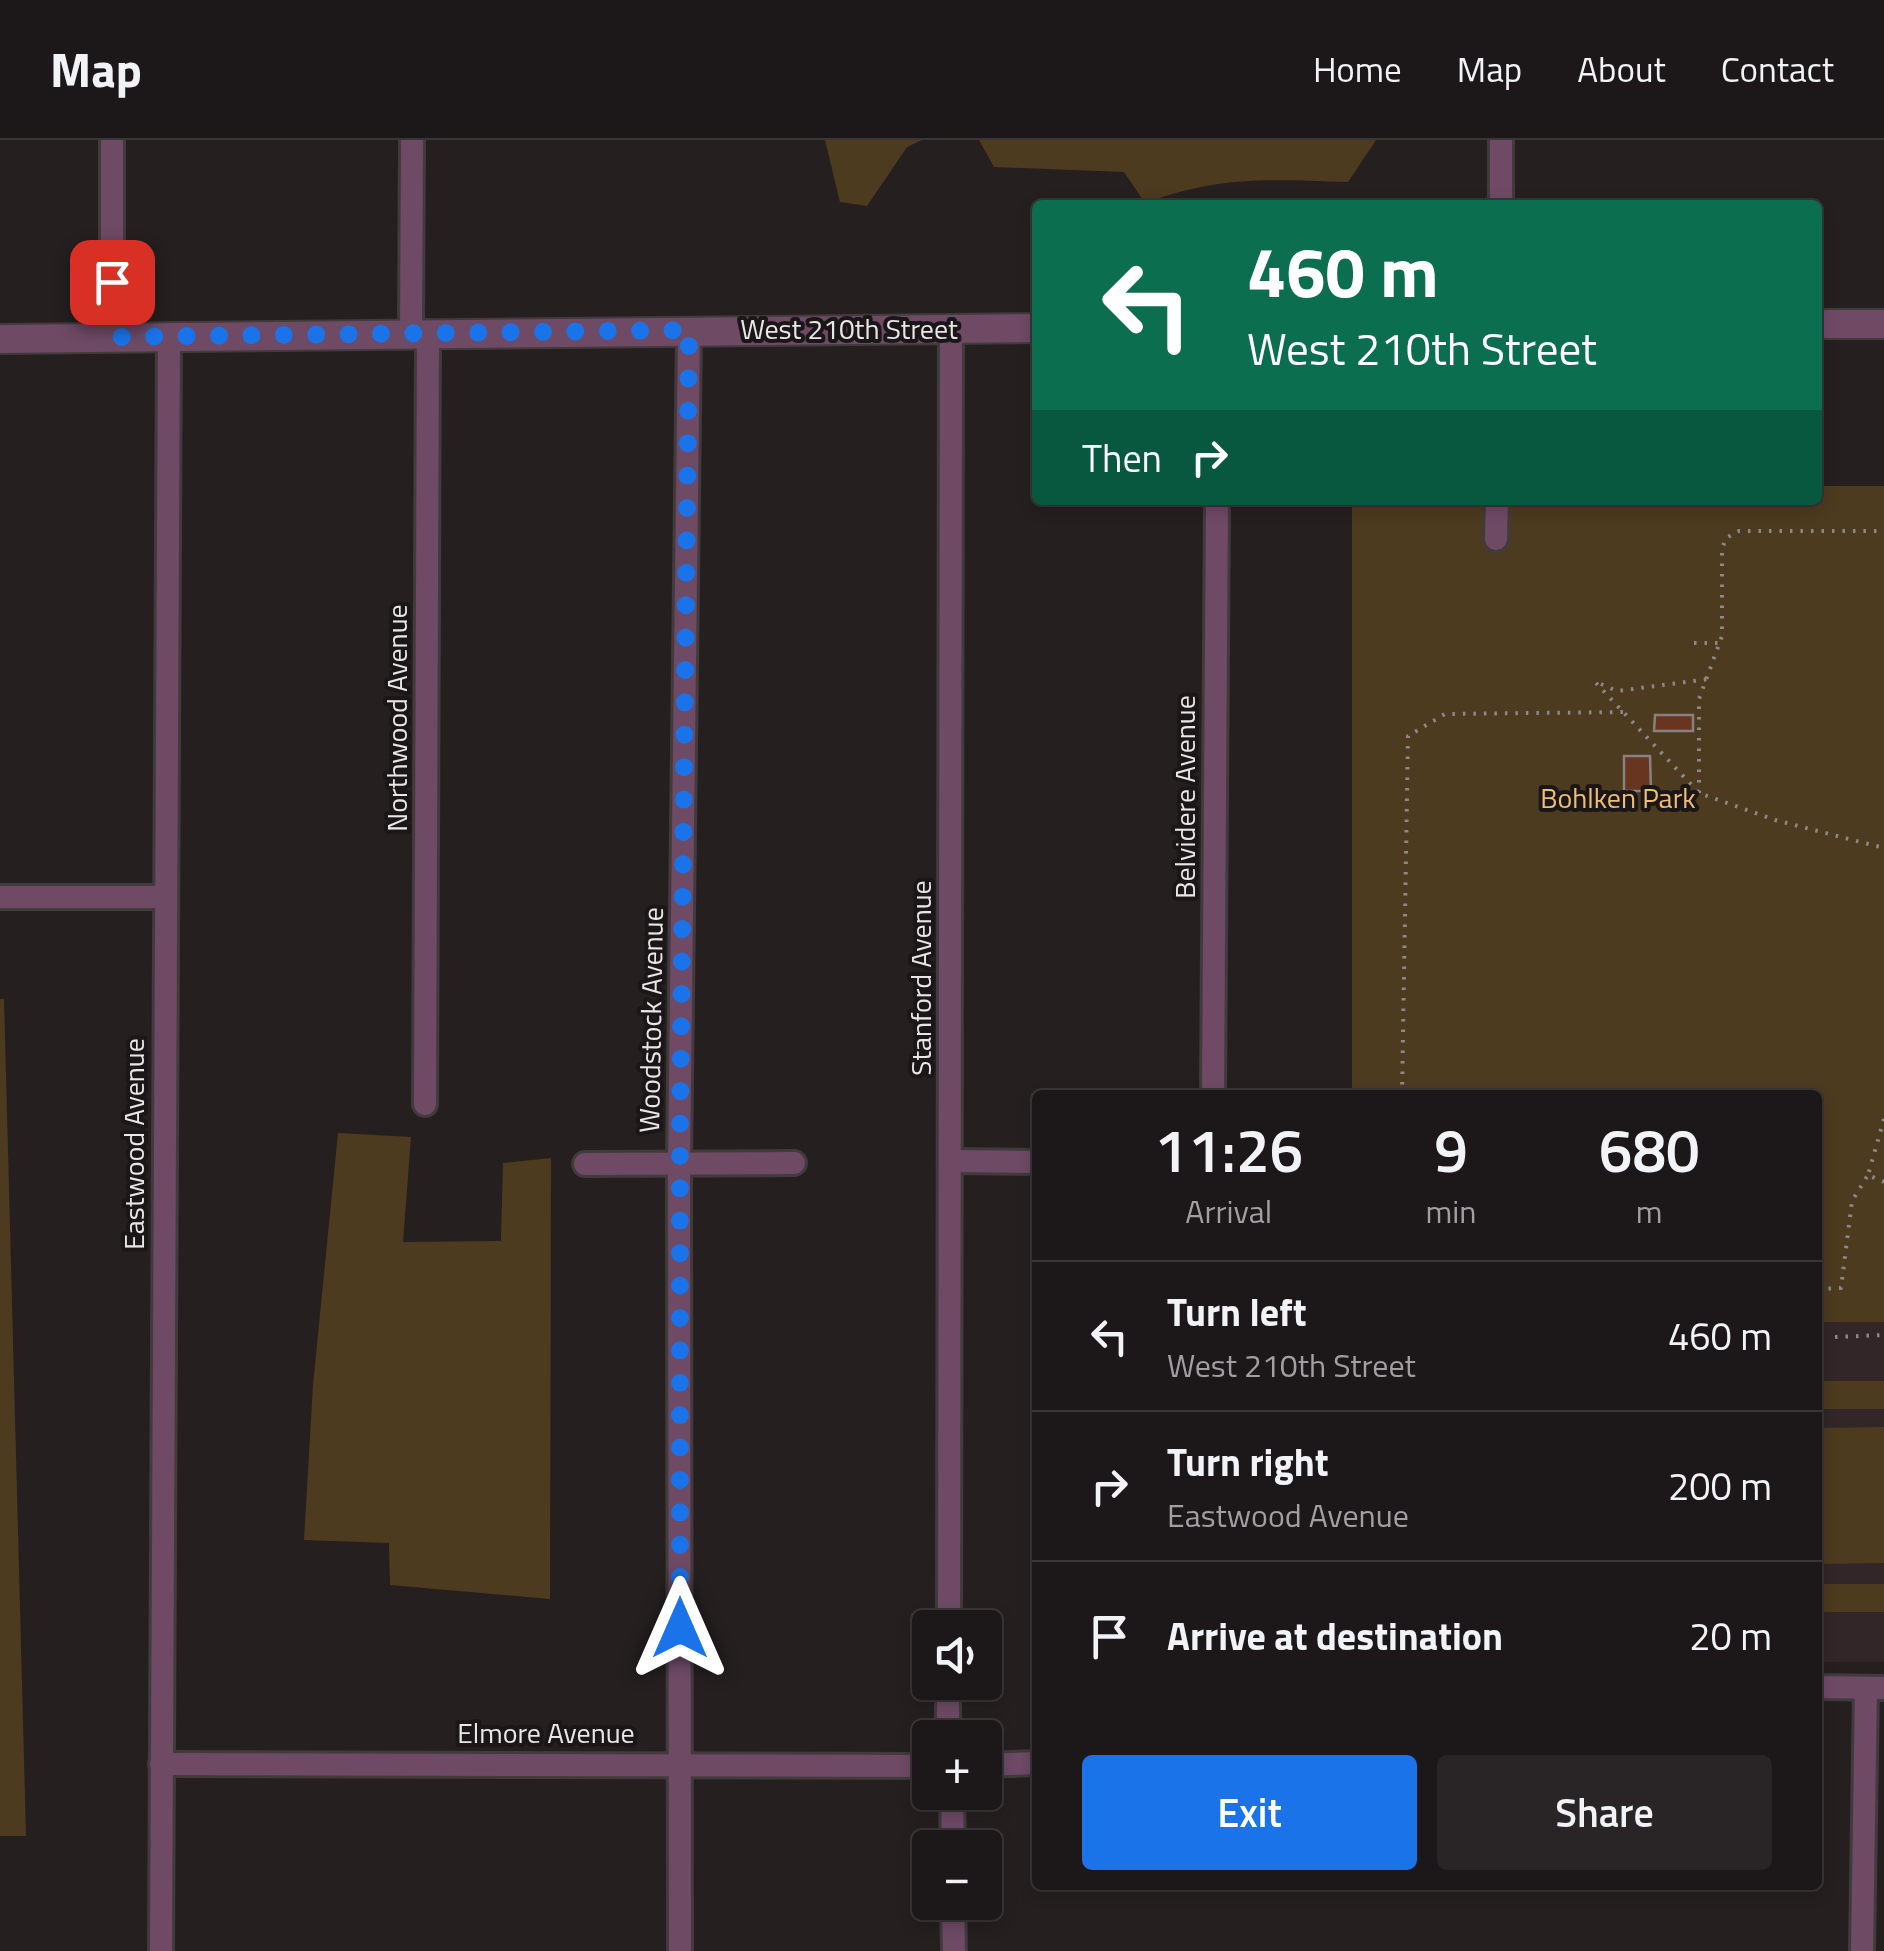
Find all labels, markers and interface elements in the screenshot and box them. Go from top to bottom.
text: Map [50,33,142,106]
text: Home [1313,42,1402,96]
text: Map [1457,42,1522,96]
text: About [1577,42,1666,96]
text: Contact [1721,42,1834,96]
text: 460 m [1247,218,1439,324]
pin [70,240,155,325]
icon: left [1082,240,1212,370]
icon: arrive [85,255,140,310]
street label: West 210th Street [740,307,958,350]
text: West 210th Street [1247,314,1597,382]
text: Then [1082,429,1162,487]
icon: right [1182,430,1237,485]
street label: Northwood Avenue [375,604,418,832]
street label: Belvidere Avenue [1163,695,1206,899]
park label: Bohlken Park [1540,776,1696,819]
street label: Stanford Avenue [899,880,942,1076]
street label: Woodstock Avenue [627,907,674,1133]
street label: Eastwood Avenue [112,1038,155,1250]
text: 11:26 [1154,1104,1303,1195]
text: 9 [1434,1104,1468,1195]
text: 680 [1599,1104,1700,1195]
text: Arrival [1185,1187,1272,1235]
text: min [1425,1187,1476,1235]
text: m [1636,1187,1663,1235]
text: Turn left [1167,1283,1307,1341]
text: 460 m [1668,1307,1772,1365]
icon: left [1082,1309,1137,1364]
text: West 210th Street [1167,1341,1416,1389]
text: Turn right [1167,1433,1329,1491]
text: 200 m [1668,1457,1772,1515]
icon: right [1082,1459,1137,1514]
text: Eastwood Avenue [1167,1491,1409,1539]
position arrow [628,1576,732,1680]
text: Arrive at destination [1167,1607,1503,1665]
text: 20 m [1689,1607,1772,1665]
icon: arrive [1082,1609,1137,1664]
map controls [912,1610,1002,1920]
button: sound [912,1610,1002,1700]
street label: Elmore Avenue [457,1711,635,1754]
button: + [912,1720,1002,1810]
button: Exit [1082,1755,1417,1870]
button: Share [1437,1755,1772,1870]
button: − [912,1830,1002,1920]

